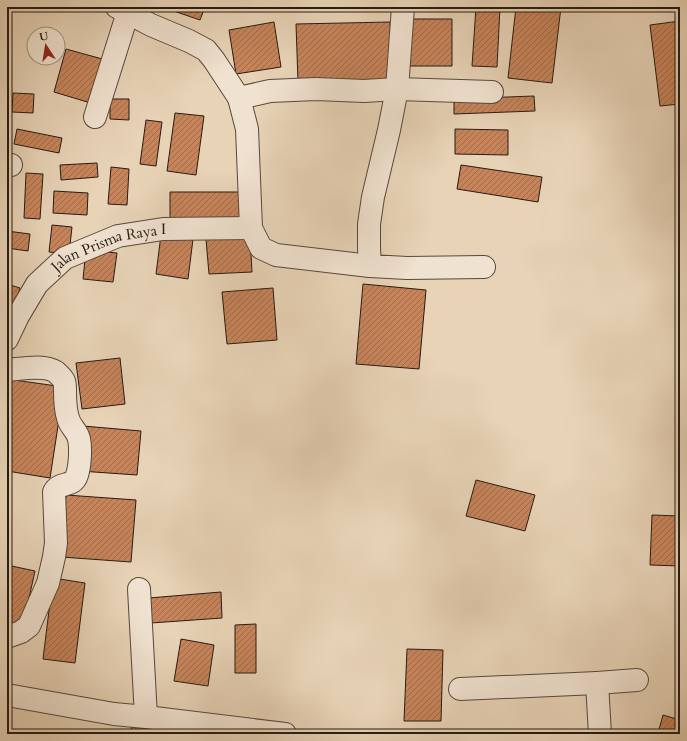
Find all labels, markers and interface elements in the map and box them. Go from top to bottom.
north arrow [26,26,66,66]
text: U [38,28,50,45]
street label: Jalan Prisma Raya I [45,219,166,277]

